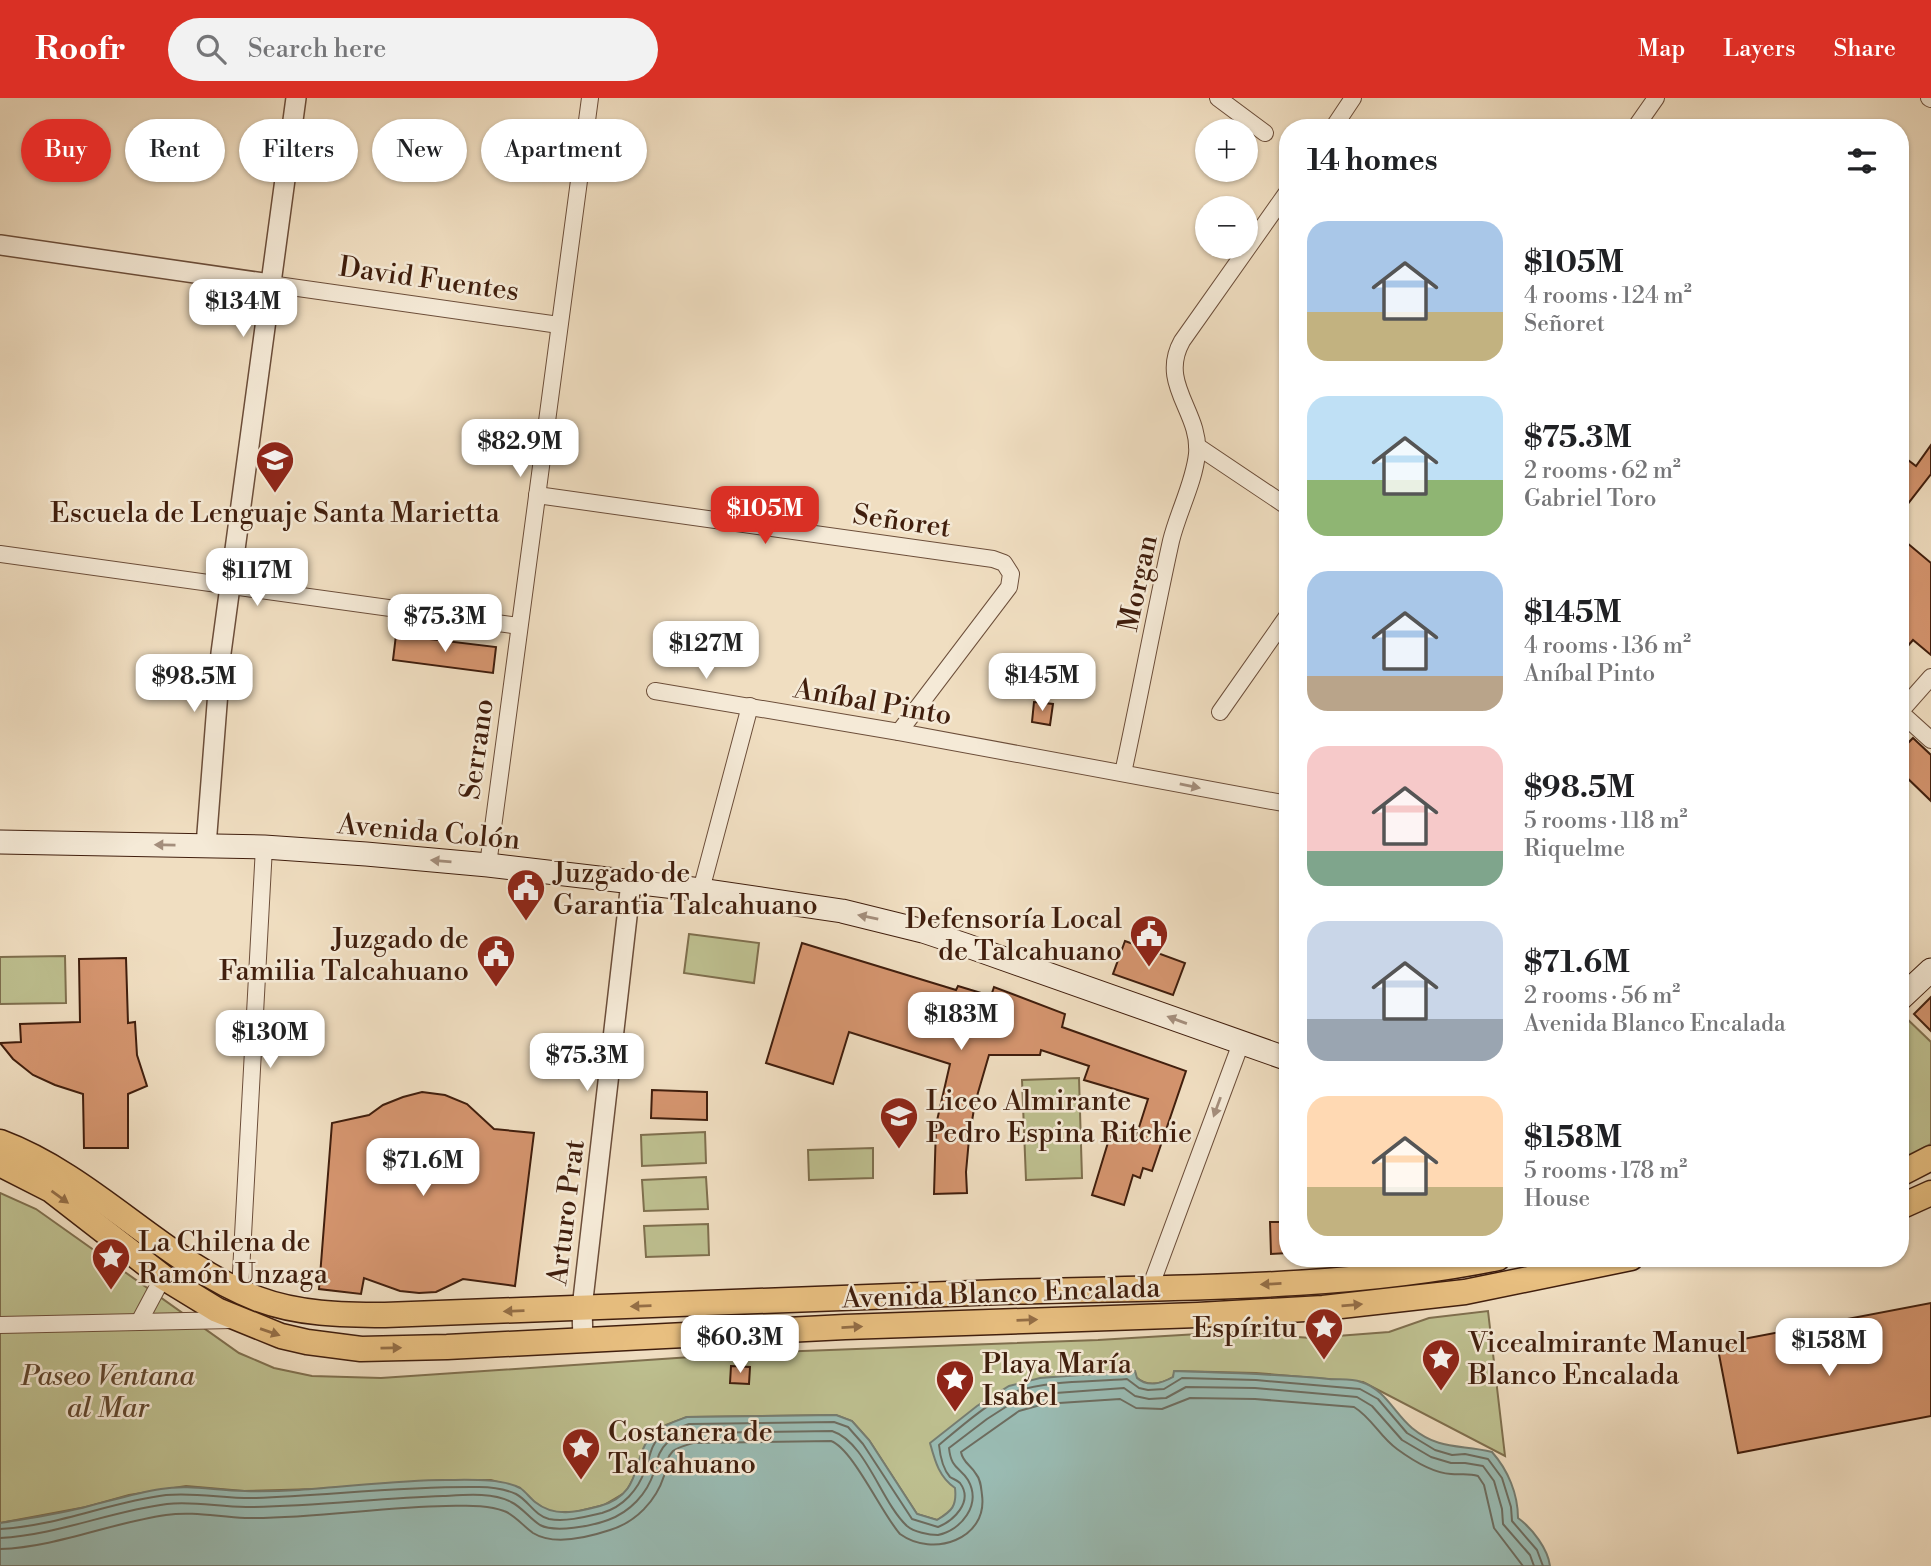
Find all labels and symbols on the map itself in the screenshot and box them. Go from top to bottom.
street label: David Fuentes [336,250,521,309]
pin: $134M [194,280,292,339]
pin: $82.9M [463,420,577,479]
school or university icon: Escuela de Lenguaje Santa Marietta [254,439,296,494]
pin: $105M [716,486,814,546]
place label: Escuela de Lenguaje Santa Marietta [50,496,501,531]
street label: Señoret [851,497,953,546]
street label: Morgan [1111,532,1166,635]
pin: $117M [208,548,306,608]
pin: $75.3M [388,594,502,654]
pin: $127M [657,622,755,681]
pin: $98.5M [137,654,251,714]
pin: $145M [993,654,1091,713]
street label: Aníbal Pinto [790,671,954,734]
street label: Serrano [453,697,502,802]
one-way arrow [1179,781,1201,792]
street label: Avenida Colón [335,807,522,858]
one-way arrow [154,840,176,851]
one-way arrow [430,855,452,866]
place label: Juzgado de Garantia Talcahuano [552,856,818,923]
public building icon: Juzgado de Garantia Talcahuano [505,867,547,922]
place label: Defensoría Local de Talcahuano [905,902,1122,969]
one-way arrow [857,911,879,922]
public building icon: Defensoría Local de Talcahuano [1128,913,1170,968]
place label: Juzgado de Familia Talcahuano [219,922,469,989]
public building icon: Juzgado de Familia Talcahuano [475,933,517,988]
pin: $183M [912,992,1010,1052]
pin: $130M [221,1010,319,1070]
one-way arrow [1166,1014,1187,1025]
pin: $75.3M [530,1034,644,1093]
place label: Liceo Almirante Pedro Espina Ritchie [926,1084,1192,1151]
school or university icon: Liceo Almirante Pedro Espina Ritchie [878,1095,920,1150]
one-way arrow [1211,1096,1222,1117]
street label: Arturo Prat [540,1137,593,1288]
pin: $71.6M [366,1138,480,1198]
one-way arrow [51,1189,69,1203]
place label: La Chilena de Ramón Unzaga [138,1225,329,1292]
place icon: La Chilena de Ramón Unzaga [90,1236,132,1291]
street label: Avenida Blanco Encalada [840,1270,1162,1317]
one-way arrow [1260,1278,1282,1289]
one-way arrow [1341,1299,1363,1310]
one-way arrow [630,1300,652,1311]
one-way arrow [503,1305,525,1316]
place icon: Espíritu [1303,1306,1345,1361]
place label: Espíritu [1193,1311,1297,1346]
one-way arrow [1016,1315,1038,1326]
pin: $60.3M [683,1316,797,1375]
pin: $158M [1780,1318,1878,1378]
one-way arrow [841,1321,863,1332]
place label: Vicealmirante Manuel Blanco Encalada [1467,1326,1747,1393]
one-way arrow [260,1327,281,1338]
place icon: Vicealmirante Manuel Blanco Encalada [1420,1337,1462,1392]
one-way arrow [380,1342,402,1354]
place label: Playa María Isabel [982,1347,1133,1414]
place icon: Playa María Isabel [934,1358,976,1413]
park label: Paseo Ventana al Mar [20,1359,195,1426]
place label: Costanera de Talcahuano [608,1415,773,1482]
place icon: Costanera de Talcahuano [560,1426,602,1481]

